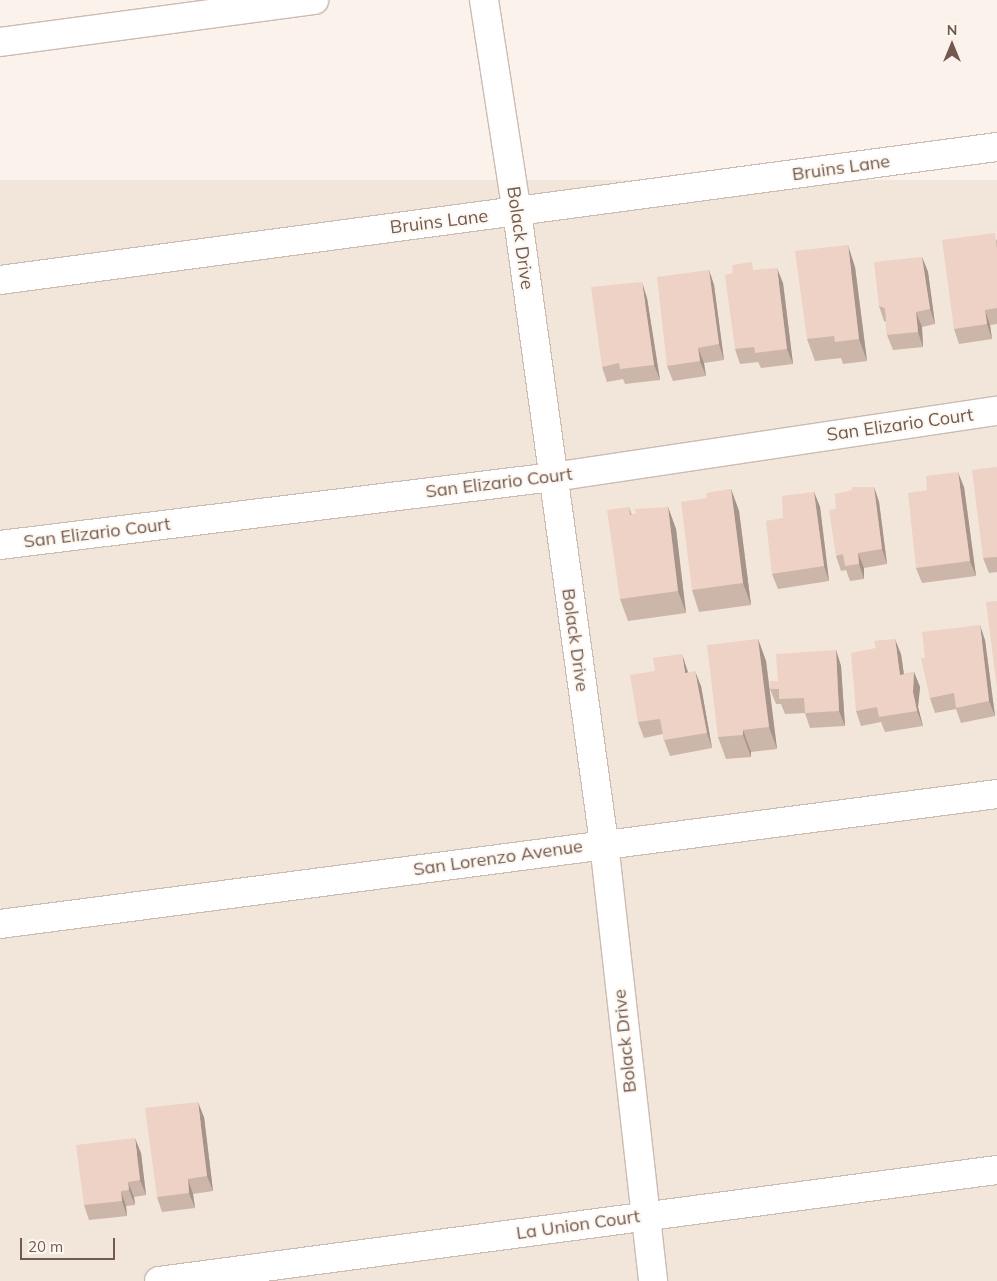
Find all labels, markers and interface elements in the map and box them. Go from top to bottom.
north arrow [927,20,977,70]
text: N [947,21,957,39]
street label: Bruins Lane [791,150,891,186]
street label: Bolack Drive [502,185,538,291]
street label: Bruins Lane [389,205,489,239]
street label: San Elizario Court [825,404,975,446]
street label: San Elizario Court [424,463,574,503]
street label: San Elizario Court [22,513,172,553]
street label: Bolack Drive [557,587,593,693]
street label: San Lorenzo Avenue [412,835,584,881]
street label: Bolack Drive [609,988,641,1094]
street label: La Union Court [515,1206,641,1244]
scale bar [22,1228,118,1260]
text: 20 m [28,1237,63,1256]

